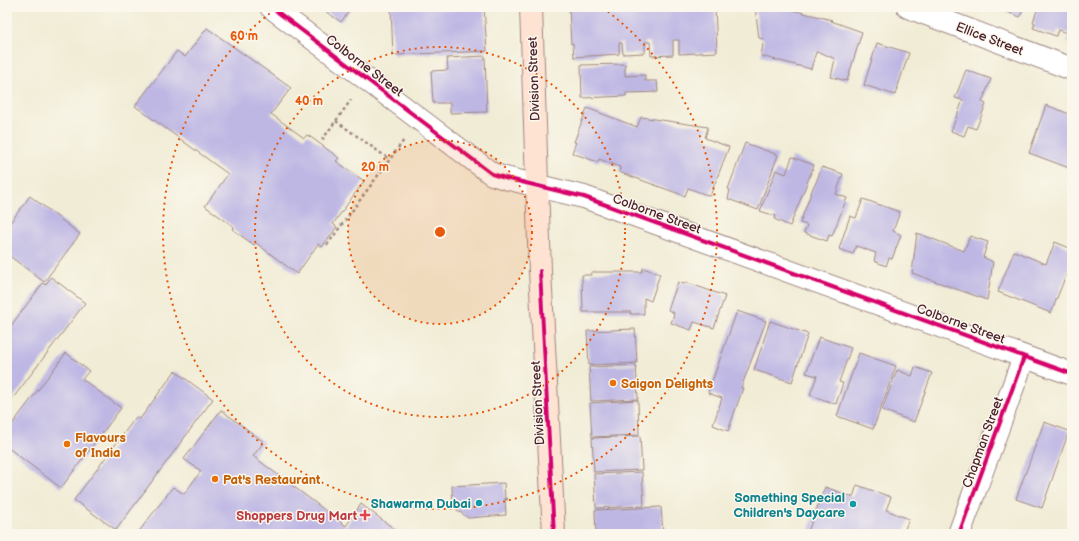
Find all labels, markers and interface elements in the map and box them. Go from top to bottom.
street label: Ellice Street [954,19,1026,59]
text: 60 m [230,29,258,44]
street label: Colborne Street [322,31,406,100]
street label: Division Street [525,36,543,121]
text: 40 m [295,94,323,109]
text: 20 m [361,160,389,175]
street label: Colborne Street [610,191,703,237]
centre of rings [433,225,447,239]
street label: Colborne Street [914,301,1007,347]
street label: Division Street [528,360,548,446]
place label: Saigon Delights [621,376,713,392]
marker: Saigon Delights [608,378,618,388]
street label: Chapman Street [959,395,1007,490]
place label: Flavours of India [75,430,126,461]
marker: Flavours of India [62,439,72,449]
place label: Pat's Restaurant [223,472,321,488]
marker: Pat's Restaurant [210,474,220,484]
place label: Something Special Children's Daycare [733,490,846,521]
place label: Shawarma Dubai [371,496,471,512]
marker: Shawarma Dubai [474,498,484,508]
marker: Something Special Children's Daycare [848,499,858,509]
place label: Shoppers Drug Mart [236,508,358,524]
marker: Shoppers Drug Mart [360,510,370,520]

